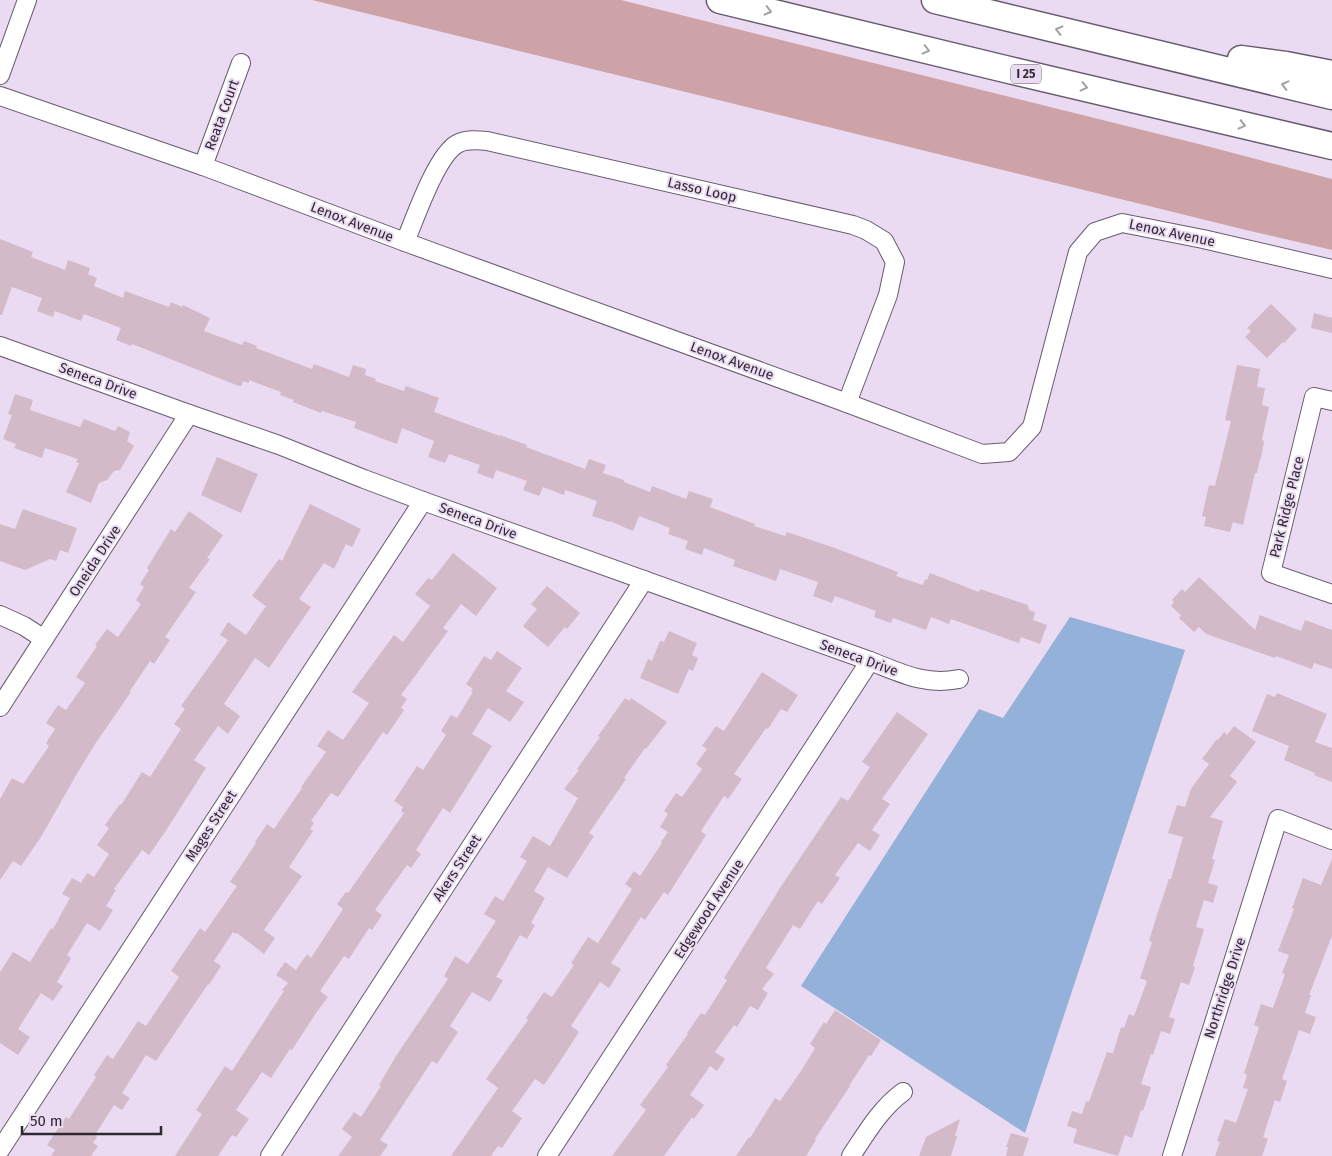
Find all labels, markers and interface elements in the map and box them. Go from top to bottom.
one-way arrow [763,6,771,16]
one-way arrow [1054,25,1063,36]
one-way arrow [921,44,930,55]
road number: I 25 [1011,64,1041,84]
street label: Reata Court [201,76,243,153]
one-way arrow [1280,80,1289,91]
one-way arrow [1079,81,1088,92]
one-way arrow [1237,119,1246,130]
street label: Lasso Loop [666,174,738,206]
street label: Lenox Avenue [308,198,396,246]
street label: Lenox Avenue [1127,216,1217,250]
street label: Lenox Avenue [688,338,776,384]
street label: Seneca Drive [57,359,139,403]
street label: Park Ridge Place [1266,454,1308,560]
street label: Seneca Drive [437,499,519,543]
street label: Oneida Drive [66,522,124,600]
street label: Seneca Drive [818,636,900,680]
street label: Mages Street [182,786,241,865]
street label: Akers Street [429,831,485,905]
street label: Edgewood Avenue [670,856,748,962]
street label: Northridge Drive [1201,935,1249,1041]
scale bar [22,1104,161,1136]
text: 50 m [30,1112,63,1130]

